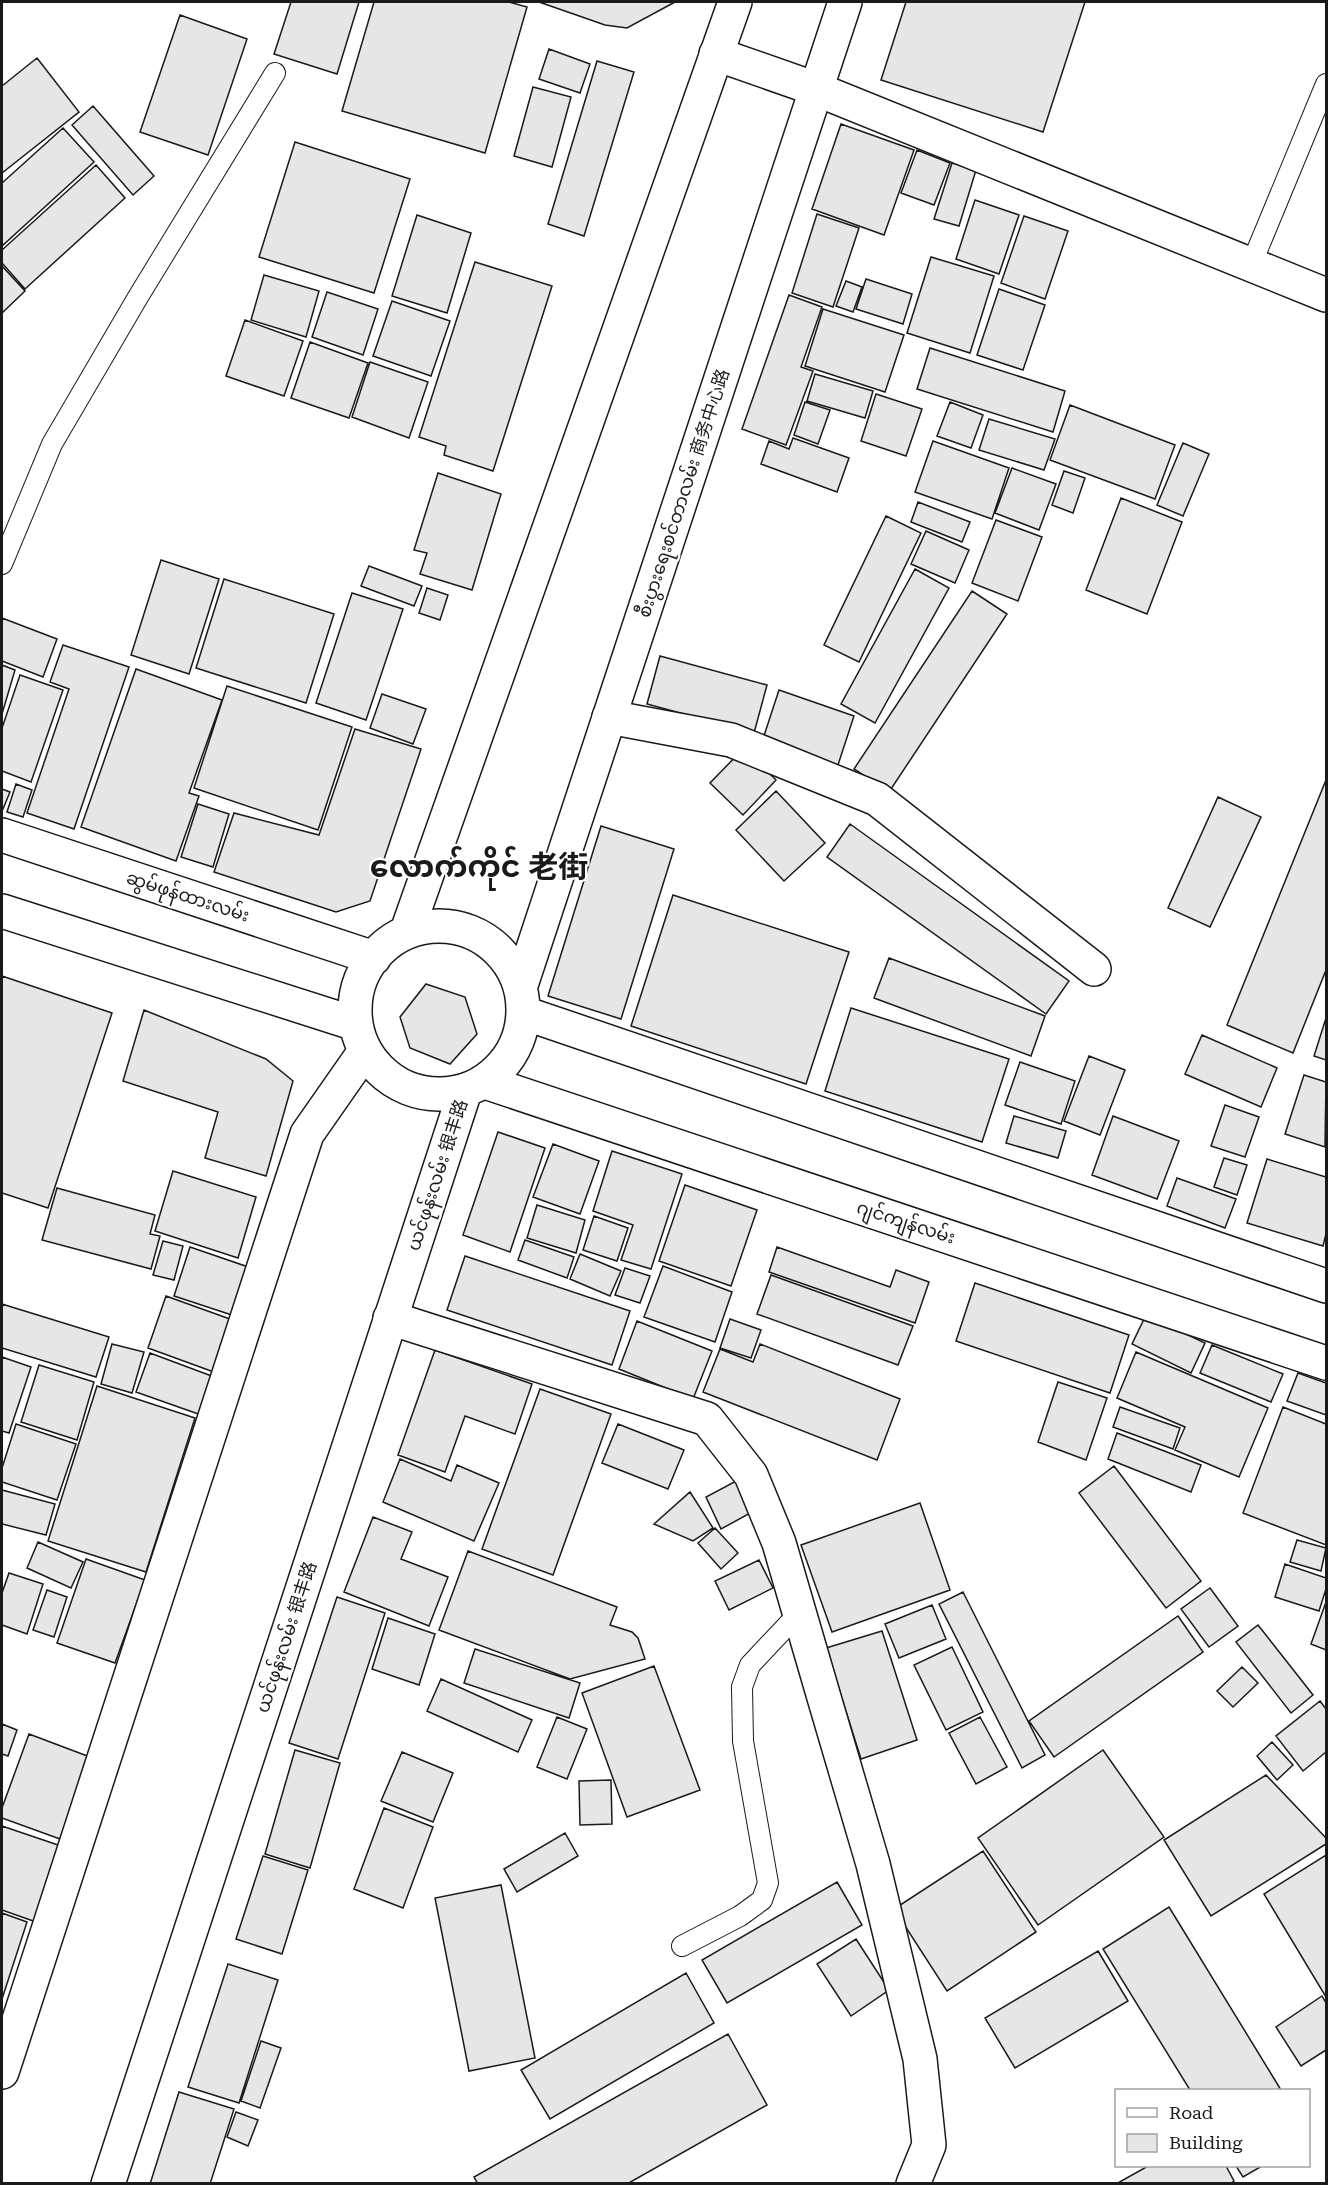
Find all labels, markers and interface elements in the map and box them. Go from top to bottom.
street label: စီးပွားရေးစင်တာလမ်း 商务中心路 [630,365,738,622]
district label: လောက်ကိုင် 老街 [370,846,588,891]
street label: ဆွမ်ဖုန်ထားလမ်း [122,864,253,931]
street label: ယင်ဖုန်းလမ်း 银丰路 [401,1096,476,1255]
street label: ဂျင်ကျန်လမ်း [853,1194,958,1253]
street label: ယင်ဖုန်းလမ်း 银丰路 [250,1558,325,1717]
legend [1115,2089,1310,2167]
text: Road [1169,2102,1214,2123]
text: Building [1169,2132,1243,2153]

